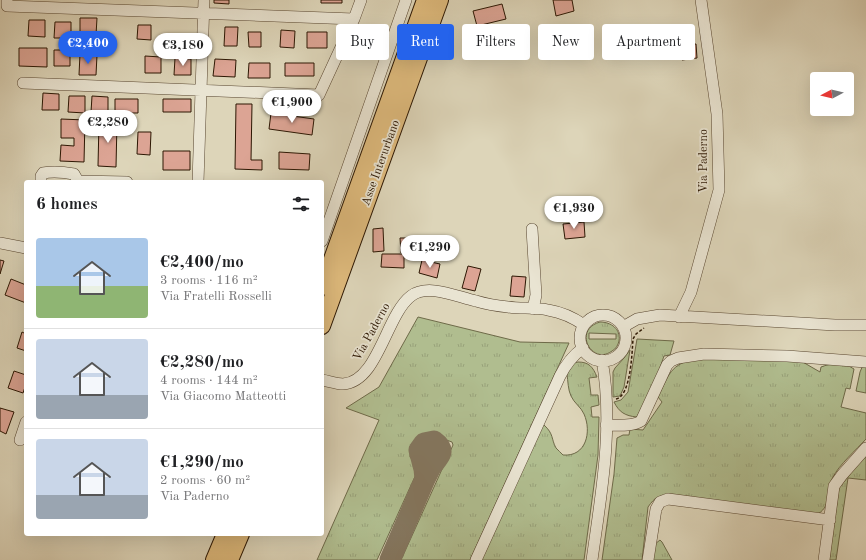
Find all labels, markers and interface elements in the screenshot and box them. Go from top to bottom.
chip: Buy [336,24,389,60]
chip: Rent [397,24,454,60]
chip: Filters [462,24,530,60]
chip: New [538,24,594,60]
chip: Apartment [602,24,695,60]
pin: €2,400 [55,31,121,65]
pin: €3,180 [150,33,216,67]
text: €2,400 [67,37,109,50]
text: €3,180 [162,39,204,52]
north arrow [810,72,854,116]
map controls [810,72,854,116]
pin: €1,900 [259,90,325,124]
text: €1,900 [271,96,313,109]
pin: €2,280 [75,110,141,144]
text: €2,280 [87,116,129,129]
street label: Asse Interurbano [360,119,402,207]
street label: Via Paderno [698,129,710,193]
icon: filters [290,193,312,215]
text: 6 homes [36,196,98,213]
pin: €1,930 [541,196,607,230]
text: €1,930 [553,202,595,215]
pin: €1,290 [397,235,463,269]
text: €1,290 [409,241,451,254]
icon: home [68,254,116,302]
text: €2,400/mo [160,254,244,271]
text: 3 rooms · 116 m² [160,274,258,287]
text: Via Fratelli Rosselli [160,290,272,303]
street label: Via Paderno [351,301,393,363]
text: €2,280/mo [160,354,244,371]
icon: home [68,355,116,403]
text: 4 rooms · 144 m² [160,374,258,387]
text: Via Giacomo Matteotti [160,390,286,403]
text: €1,290/mo [160,454,244,471]
icon: home [68,455,116,503]
text: 2 rooms · 60 m² [160,474,250,487]
text: Via Paderno [160,490,229,503]

